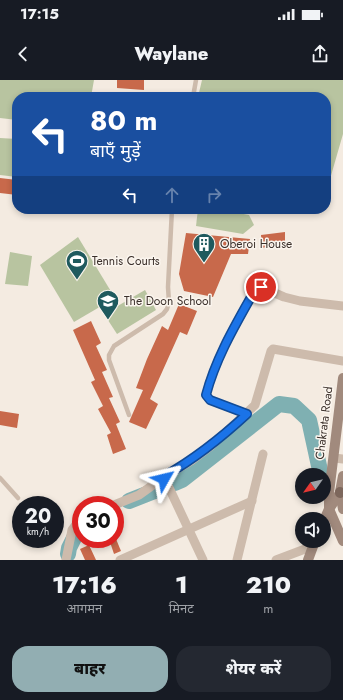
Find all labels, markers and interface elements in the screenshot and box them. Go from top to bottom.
text: 17:15 [20,3,59,25]
text: Waylane [135,41,208,67]
icon: back [12,43,34,65]
icon: share [309,43,331,65]
text: 80 m [90,100,157,141]
icon: left [24,108,76,160]
text: बाएँ मुड़ें [90,138,141,164]
icon: left [119,184,141,206]
icon: ahead [161,184,183,206]
icon: right [203,184,225,206]
building icon: Oberoi House [191,231,217,264]
place label: Oberoi House [220,235,292,253]
sports icon: Tennis Courts [64,248,90,281]
place label: Tennis Courts [92,252,160,270]
pin [244,270,278,304]
icon: arrive [250,276,272,298]
school or university icon: The Doon School [95,288,121,321]
place label: The Doon School [124,292,211,310]
street label: Chakrata Road [311,385,337,461]
position arrow [143,458,185,500]
north arrow [295,468,331,504]
map controls [295,468,331,548]
speed limit sign: 30 [72,496,124,548]
text: 20 [25,502,51,531]
button: sound [295,512,331,548]
text: km/h [27,524,49,539]
text: 17:16 [52,567,117,602]
text: 1 [175,567,188,602]
text: 210 [246,567,291,602]
text: आगमन [67,599,102,618]
text: मिनट [169,599,194,618]
text: m [263,599,273,618]
button: बाहर [12,646,168,692]
button: शेयर करें [176,646,331,692]

